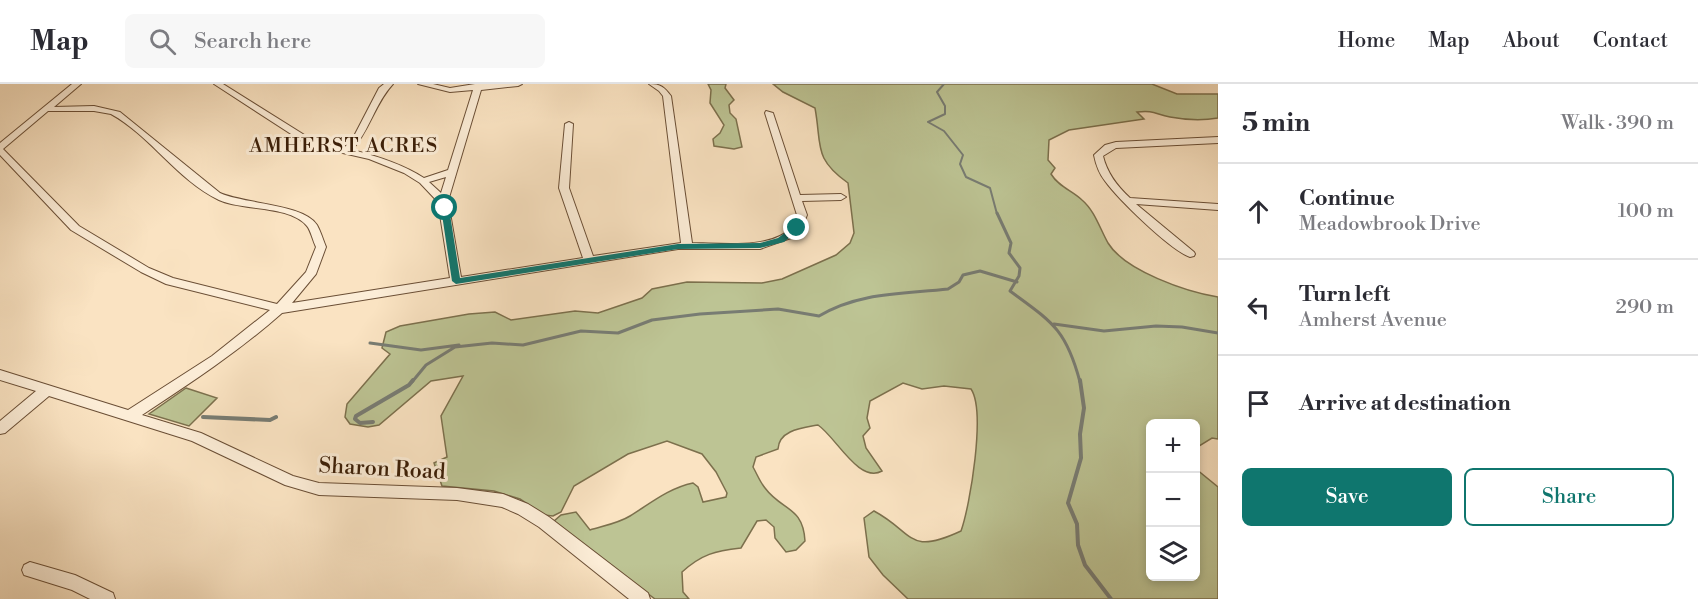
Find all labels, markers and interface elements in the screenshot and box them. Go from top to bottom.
search box [125,14,545,68]
text: Map [30,24,89,59]
icon: search [146,25,179,58]
text: Search here [194,28,311,55]
text: Home [1338,28,1395,54]
text: Map [1428,28,1470,54]
text: About [1503,28,1560,54]
text: Contact [1593,28,1668,54]
text: 5 min [1242,107,1310,139]
text: Walk · 390 m [1561,111,1674,136]
district label: AMHERST ACRES [248,134,439,159]
text: Continue [1299,185,1395,212]
route start [431,194,457,220]
icon: ahead [1242,195,1275,228]
text: 100 m [1618,199,1674,224]
text: Meadowbrook Drive [1299,212,1481,237]
route end [783,214,809,240]
text: Turn left [1299,281,1390,308]
icon: left [1242,291,1275,324]
text: 290 m [1616,295,1674,320]
text: Amherst Avenue [1299,308,1447,333]
icon: arrive [1242,387,1275,420]
text: Arrive at destination [1299,390,1511,417]
map controls [1146,419,1200,581]
button: + [1146,419,1200,473]
street label: Sharon Road [318,452,447,486]
button: Save [1242,468,1452,526]
button: Share [1464,468,1674,526]
button: − [1146,473,1200,527]
button: layers [1146,527,1200,581]

